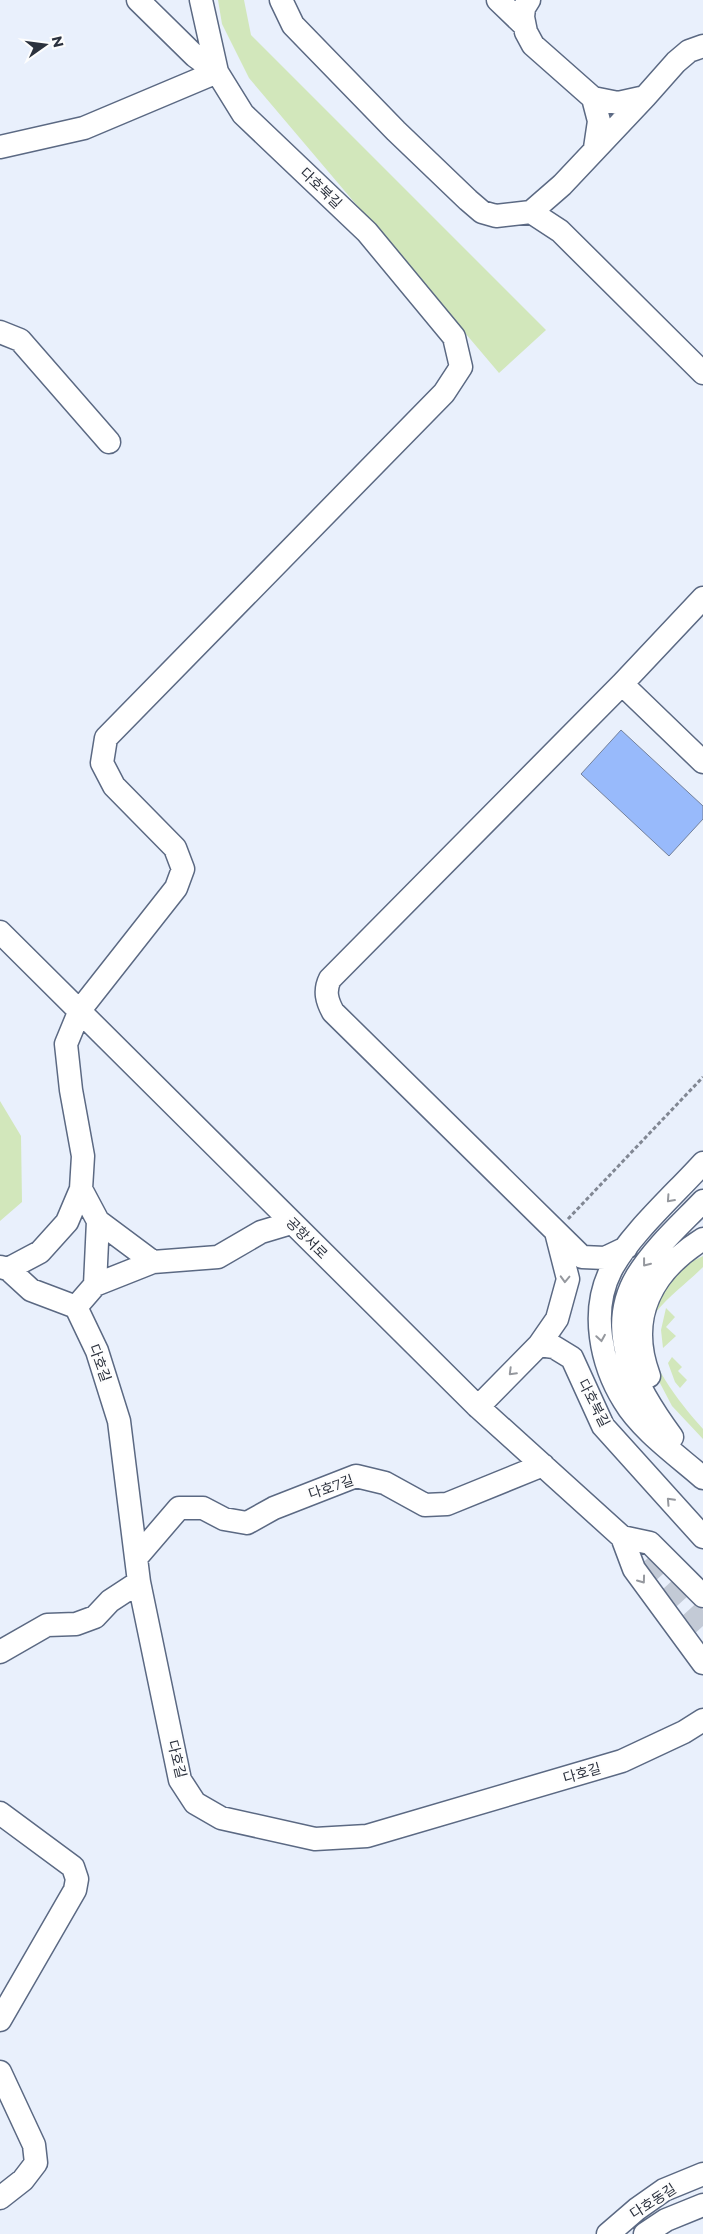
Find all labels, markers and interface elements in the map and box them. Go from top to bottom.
north arrow [20,20,70,70]
text: N [48,34,68,50]
street label: 다호북길 [296,164,346,212]
one-way arrow [667,1193,676,1202]
street label: 공항서로 [282,1213,332,1263]
one-way arrow [644,1257,652,1266]
one-way arrow [560,1276,571,1284]
one-way arrow [596,1334,606,1342]
street label: 다호길 [85,1342,115,1384]
one-way arrow [509,1367,518,1376]
street label: 다호북길 [574,1376,614,1430]
street label: 다호7길 [306,1471,356,1503]
one-way arrow [667,1498,676,1507]
one-way arrow [636,1574,645,1584]
street label: 다호길 [164,1738,190,1780]
street label: 다호길 [561,1759,603,1787]
street label: 다호동길 [626,2179,680,2223]

